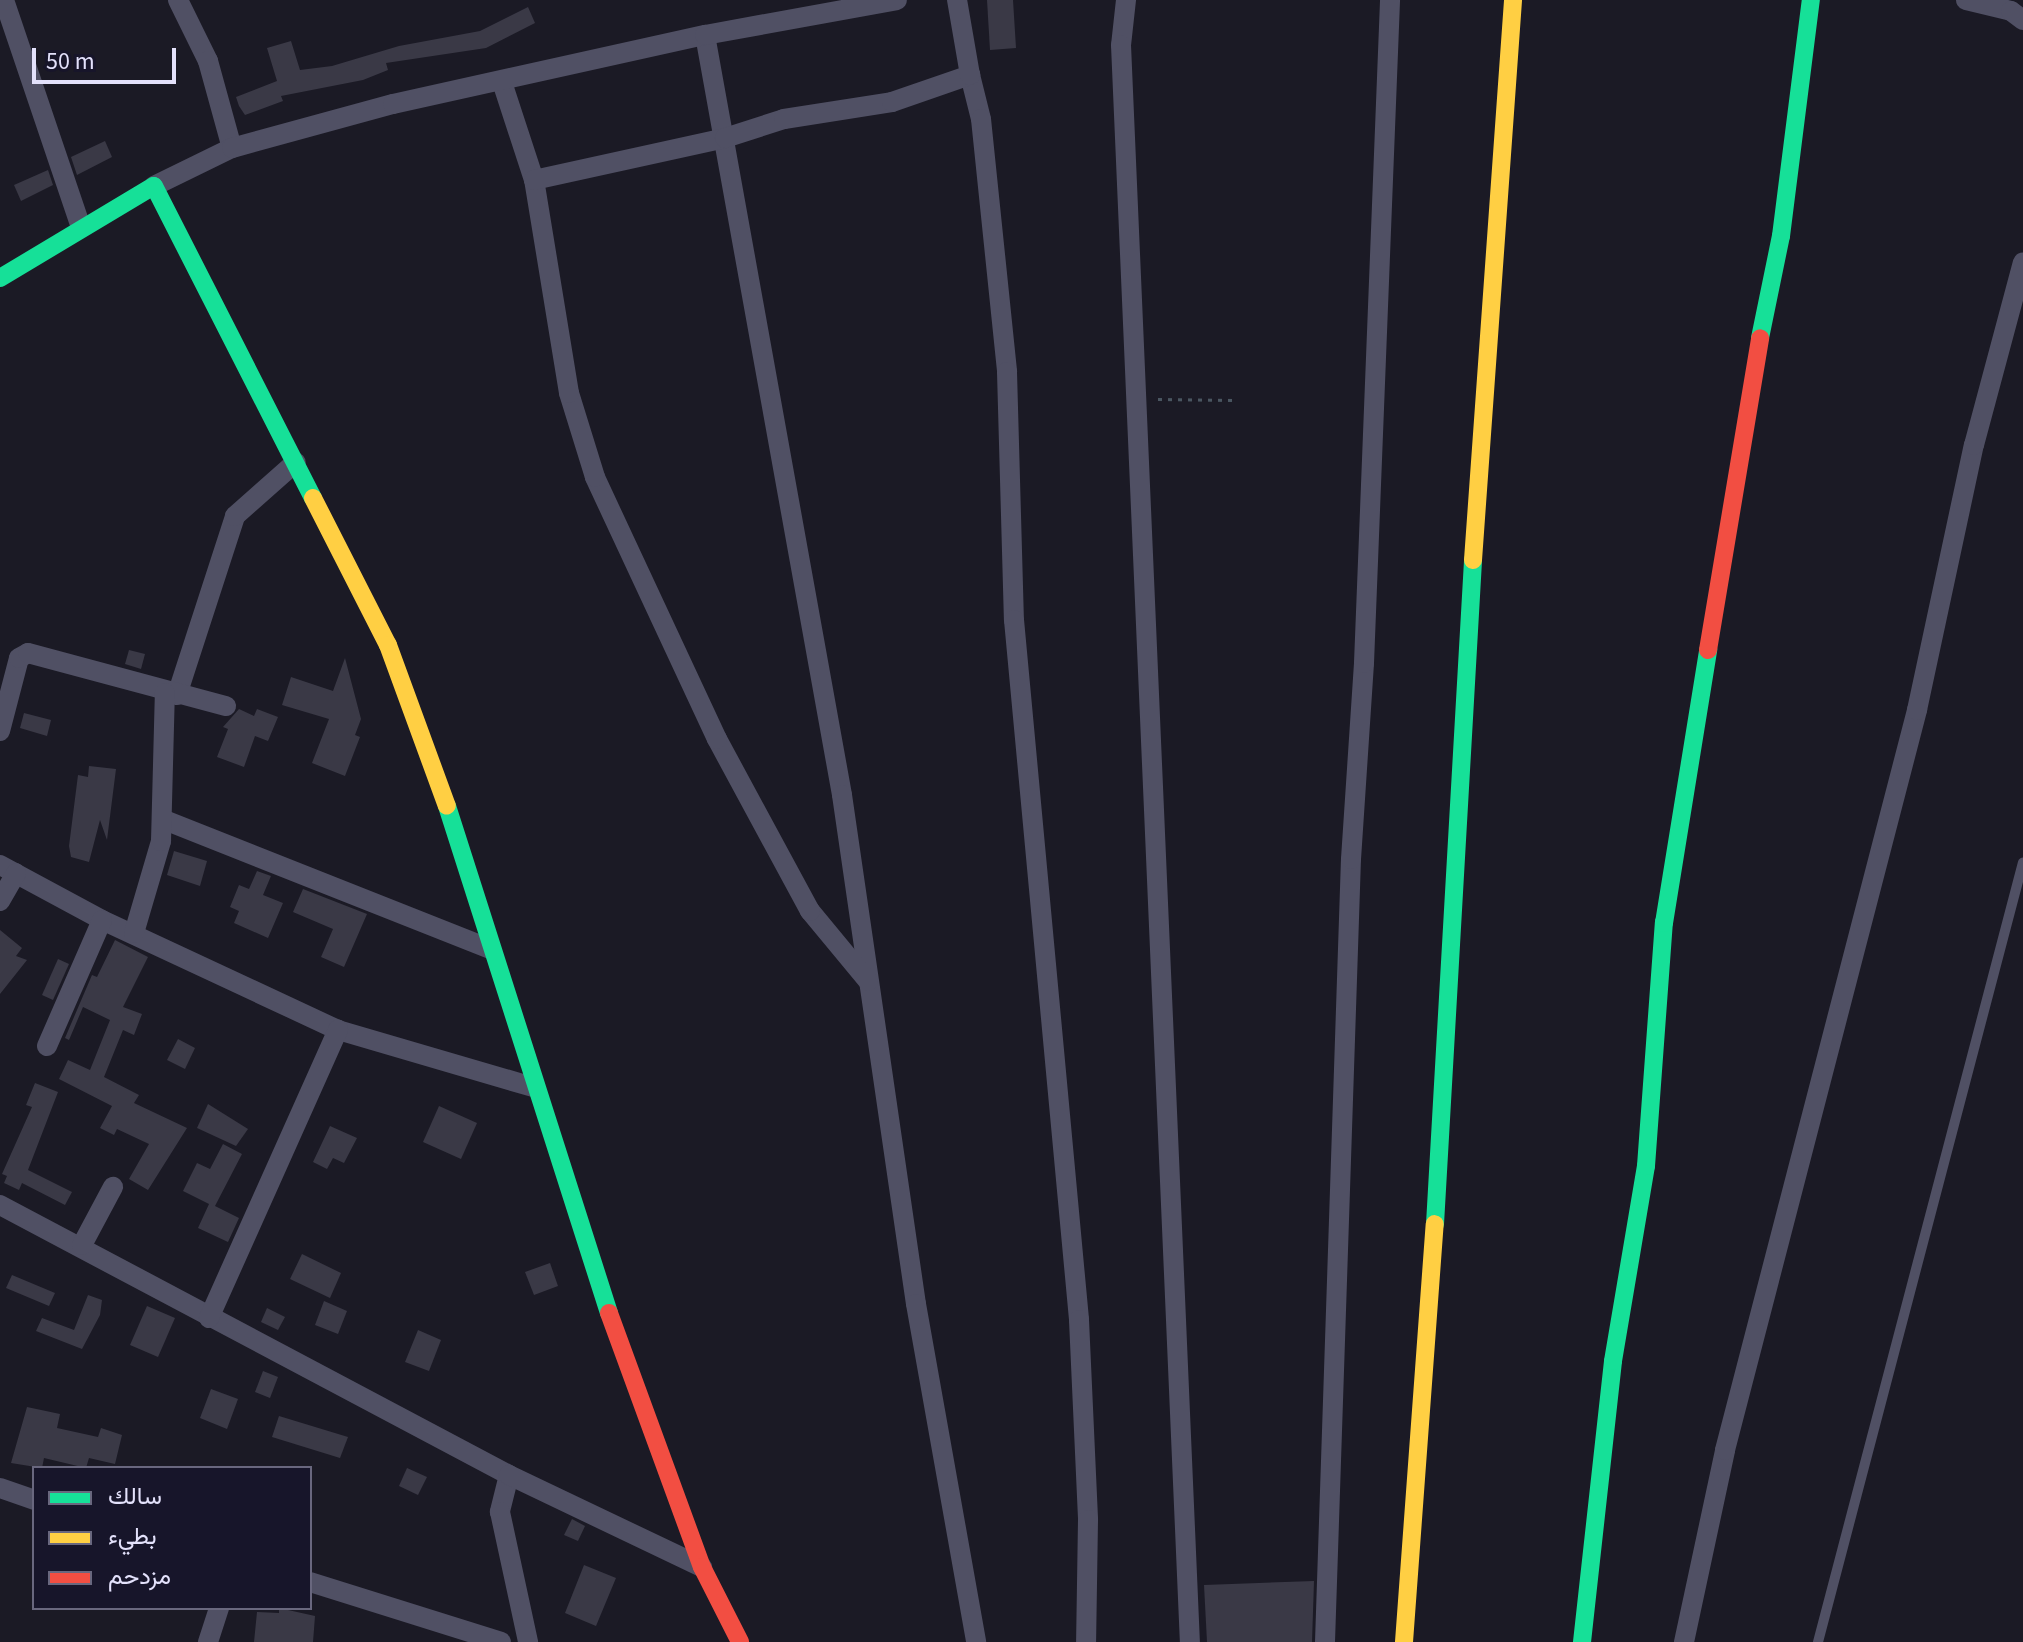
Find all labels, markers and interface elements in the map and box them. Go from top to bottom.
scale bar [36,32,180,82]
text: 50 m [46,44,95,79]
legend [32,1466,312,1610]
text: سالك [108,1479,162,1514]
text: بطيء [108,1519,157,1554]
text: مزدحم [108,1559,171,1594]

